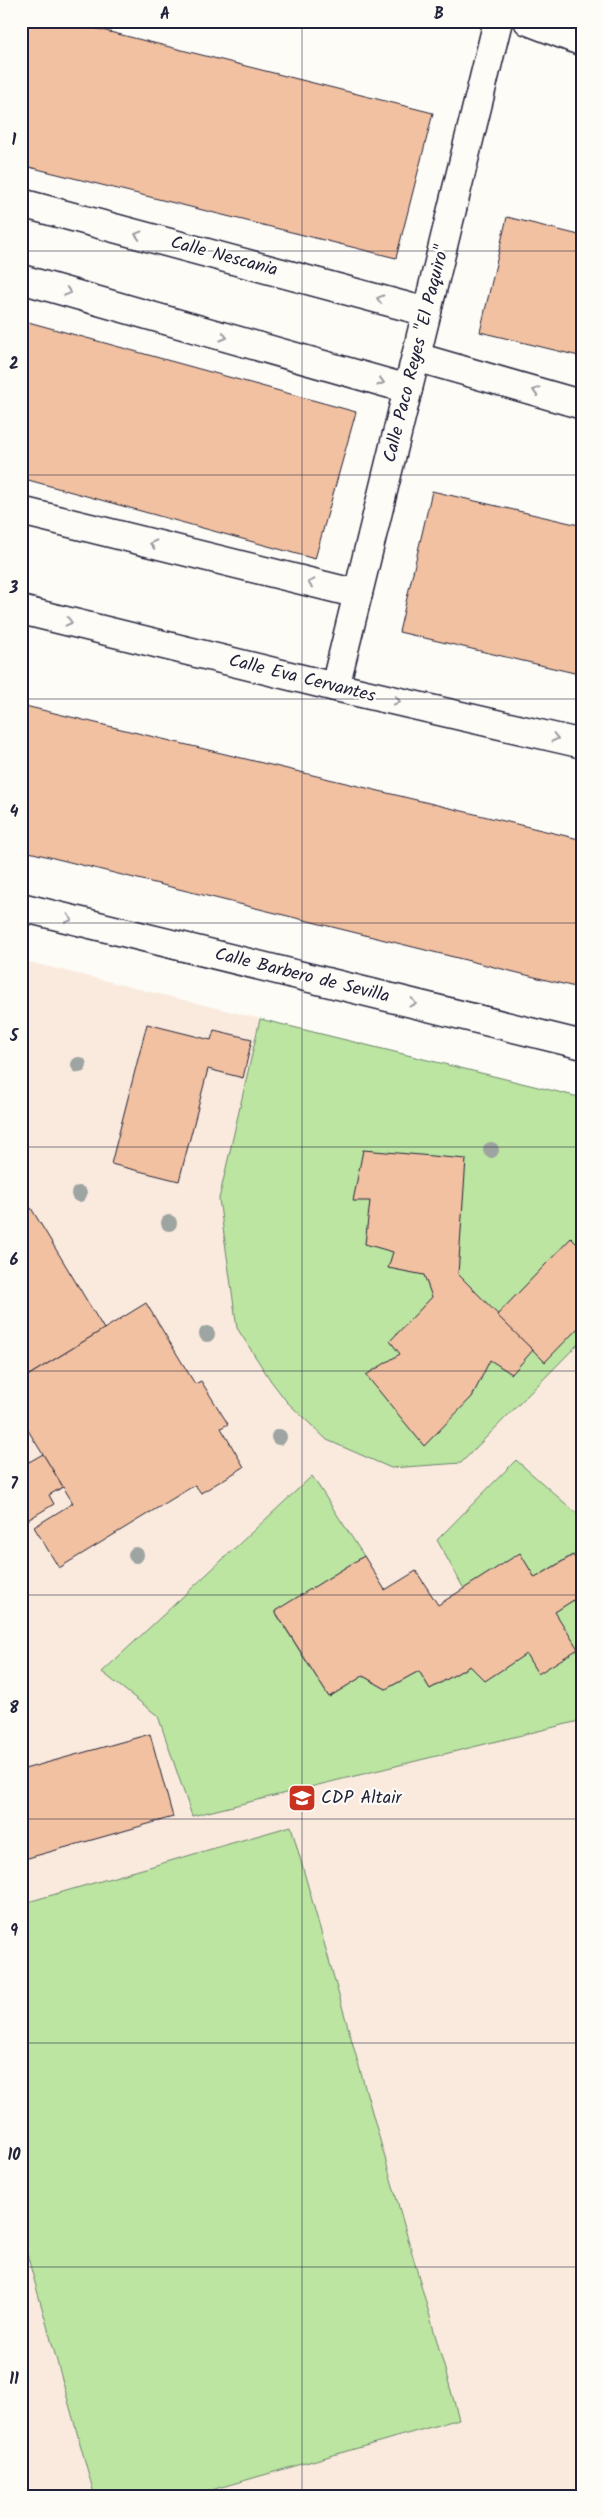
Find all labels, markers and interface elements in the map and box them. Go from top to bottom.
text: A [160,2,170,27]
text: B [434,2,444,27]
text: 1 [12,128,17,153]
street label: Calle Nescania [167,229,281,285]
one-way arrow [135,230,143,240]
street label: Calle Paco Reyes "El Paquiro" [376,242,458,466]
one-way arrow [64,287,72,297]
one-way arrow [375,294,384,305]
one-way arrow [220,331,228,341]
text: 2 [9,352,19,377]
one-way arrow [376,376,384,386]
one-way arrow [532,387,540,397]
one-way arrow [148,539,157,550]
text: 3 [9,576,19,601]
one-way arrow [306,578,315,589]
one-way arrow [64,616,73,627]
street label: Calle Eva Cervantes [226,647,379,711]
one-way arrow [392,696,401,706]
one-way arrow [550,732,559,743]
text: 4 [10,800,19,825]
one-way arrow [64,913,73,924]
street label: Calle Barbero de Sevilla [212,940,392,1012]
one-way arrow [409,998,417,1008]
text: 5 [9,1024,20,1049]
text: 6 [10,1248,19,1273]
text: 7 [10,1472,18,1497]
text: 8 [9,1696,19,1721]
school or university icon: CDP Altair [287,1783,317,1813]
place label: CDP Altair [321,1784,402,1813]
text: 9 [10,1919,18,1944]
text: 10 [7,2143,21,2168]
text: 11 [9,2367,19,2392]

